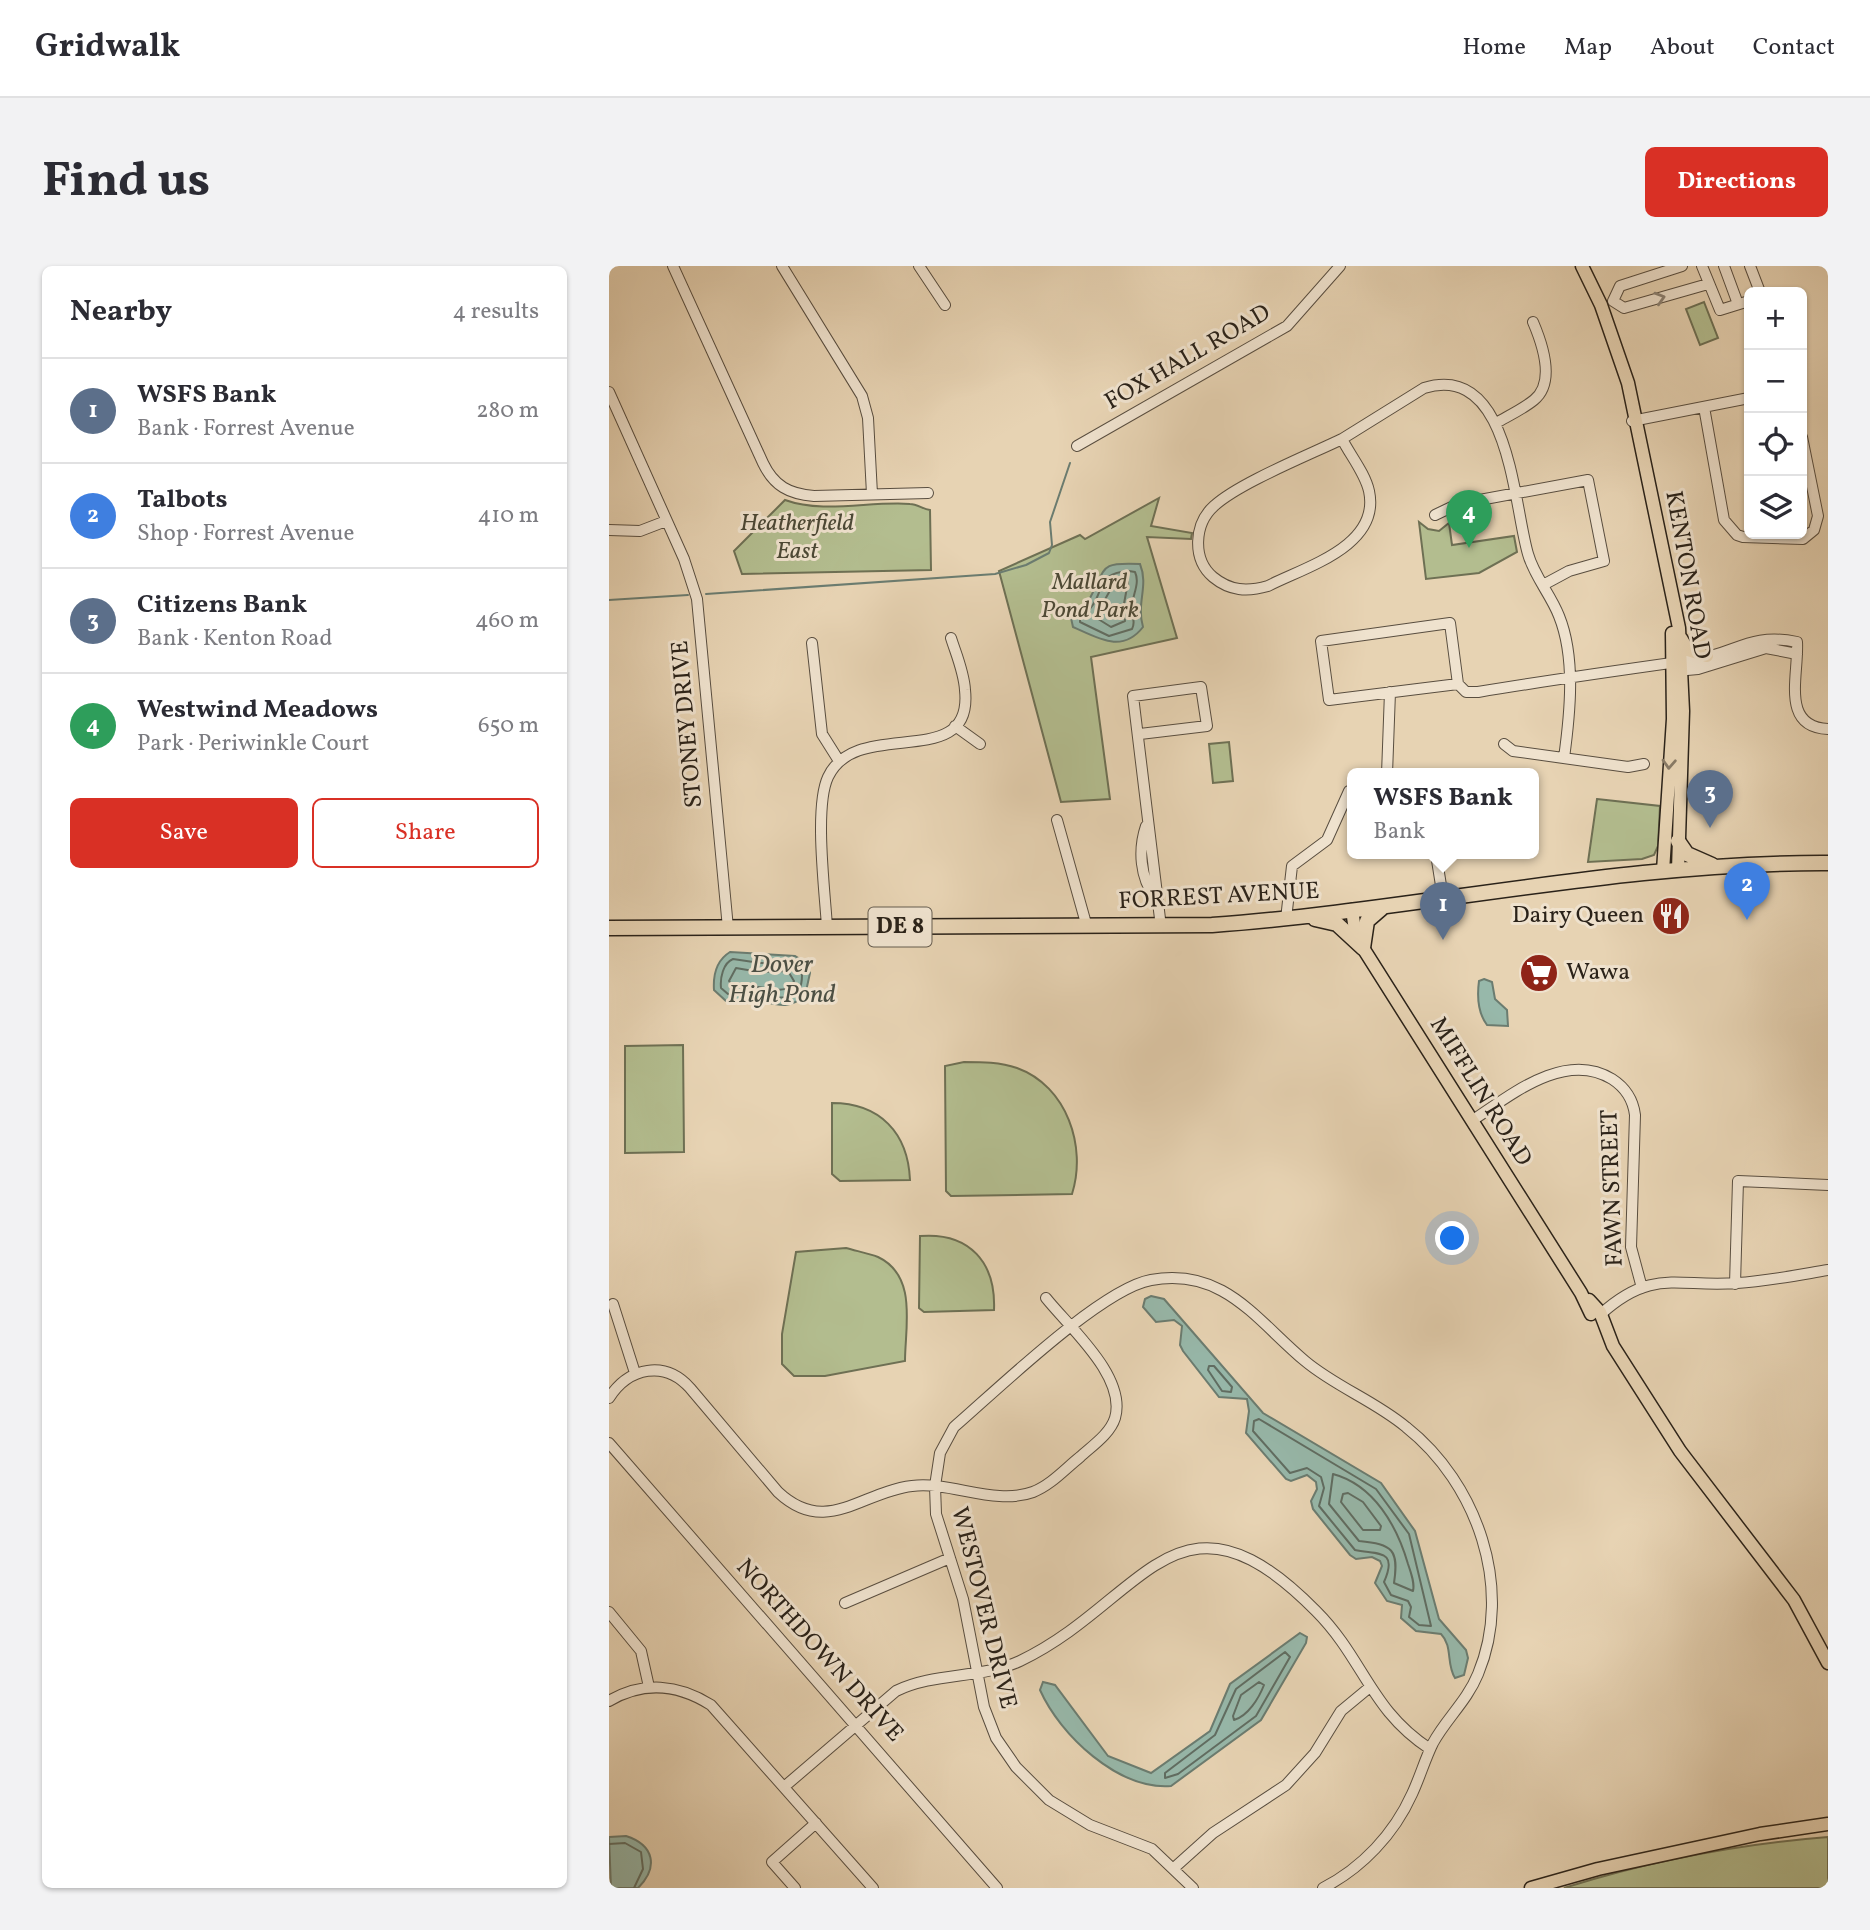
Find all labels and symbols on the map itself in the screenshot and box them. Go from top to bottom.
one-way arrow [1654,292,1666,307]
street label: FOX HALL ROAD [1099,297,1277,419]
street label: KENTON ROAD [1655,488,1719,662]
pin: 4 [1446,490,1492,548]
park label: Heatherfield East [740,507,855,569]
park label: Mallard Pond Park [1041,566,1139,628]
street label: STONEY DRIVE [664,639,712,809]
one-way arrow [1662,758,1677,769]
pin: 3 [1687,770,1733,828]
pin: 2 [1724,862,1770,920]
street label: FORREST AVENUE [1118,875,1320,919]
pin: 1 [1420,882,1466,940]
restaurant icon: Dairy Queen [1650,895,1692,937]
place label: Dairy Queen [1512,899,1644,933]
road number: DE 8 [869,908,931,946]
water label: Dover High Pond [728,947,836,1013]
supermarket icon: Wawa [1518,952,1560,994]
place label: Wawa [1566,956,1630,990]
street label: MIFFLIN ROAD [1420,1011,1540,1173]
street label: FAWN STREET [1593,1109,1633,1267]
your location [1435,1221,1469,1255]
street label: WESTOVER DRIVE [941,1503,1025,1713]
street label: NORTHDOWN DRIVE [727,1552,911,1750]

